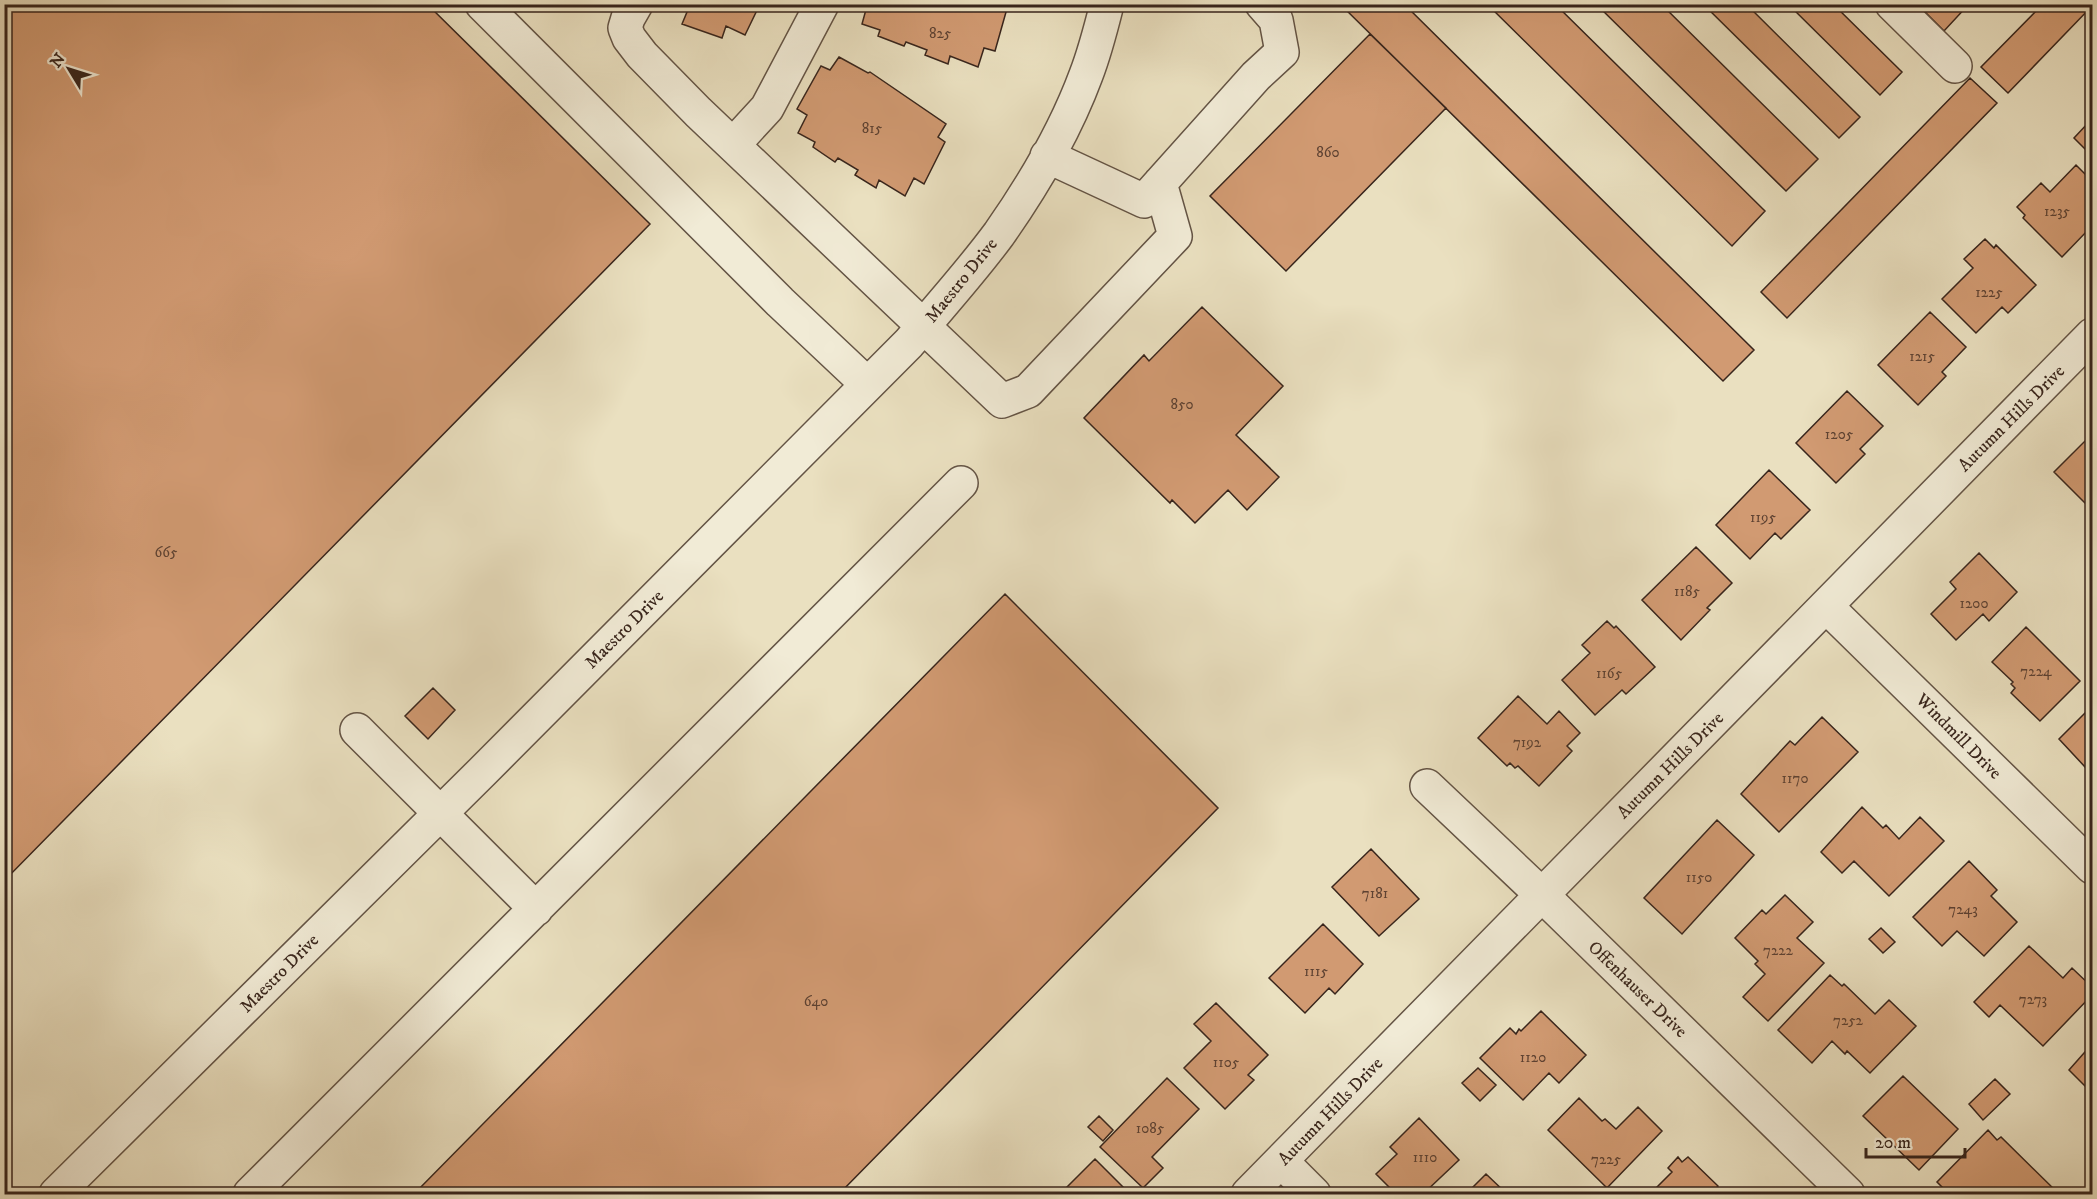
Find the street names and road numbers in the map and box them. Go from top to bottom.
street label: Maestro Drive [921,234,1003,327]
street label: Autumn Hills Drive [1954,361,2070,477]
street label: Maestro Drive [581,586,669,674]
street label: Windmill Drive [1910,688,2006,784]
street label: Autumn Hills Drive [1613,708,1729,824]
street label: Maestro Drive [236,930,324,1018]
street label: Offenhauser Drive [1583,937,1692,1043]
street label: Autumn Hills Drive [1274,1053,1388,1170]

